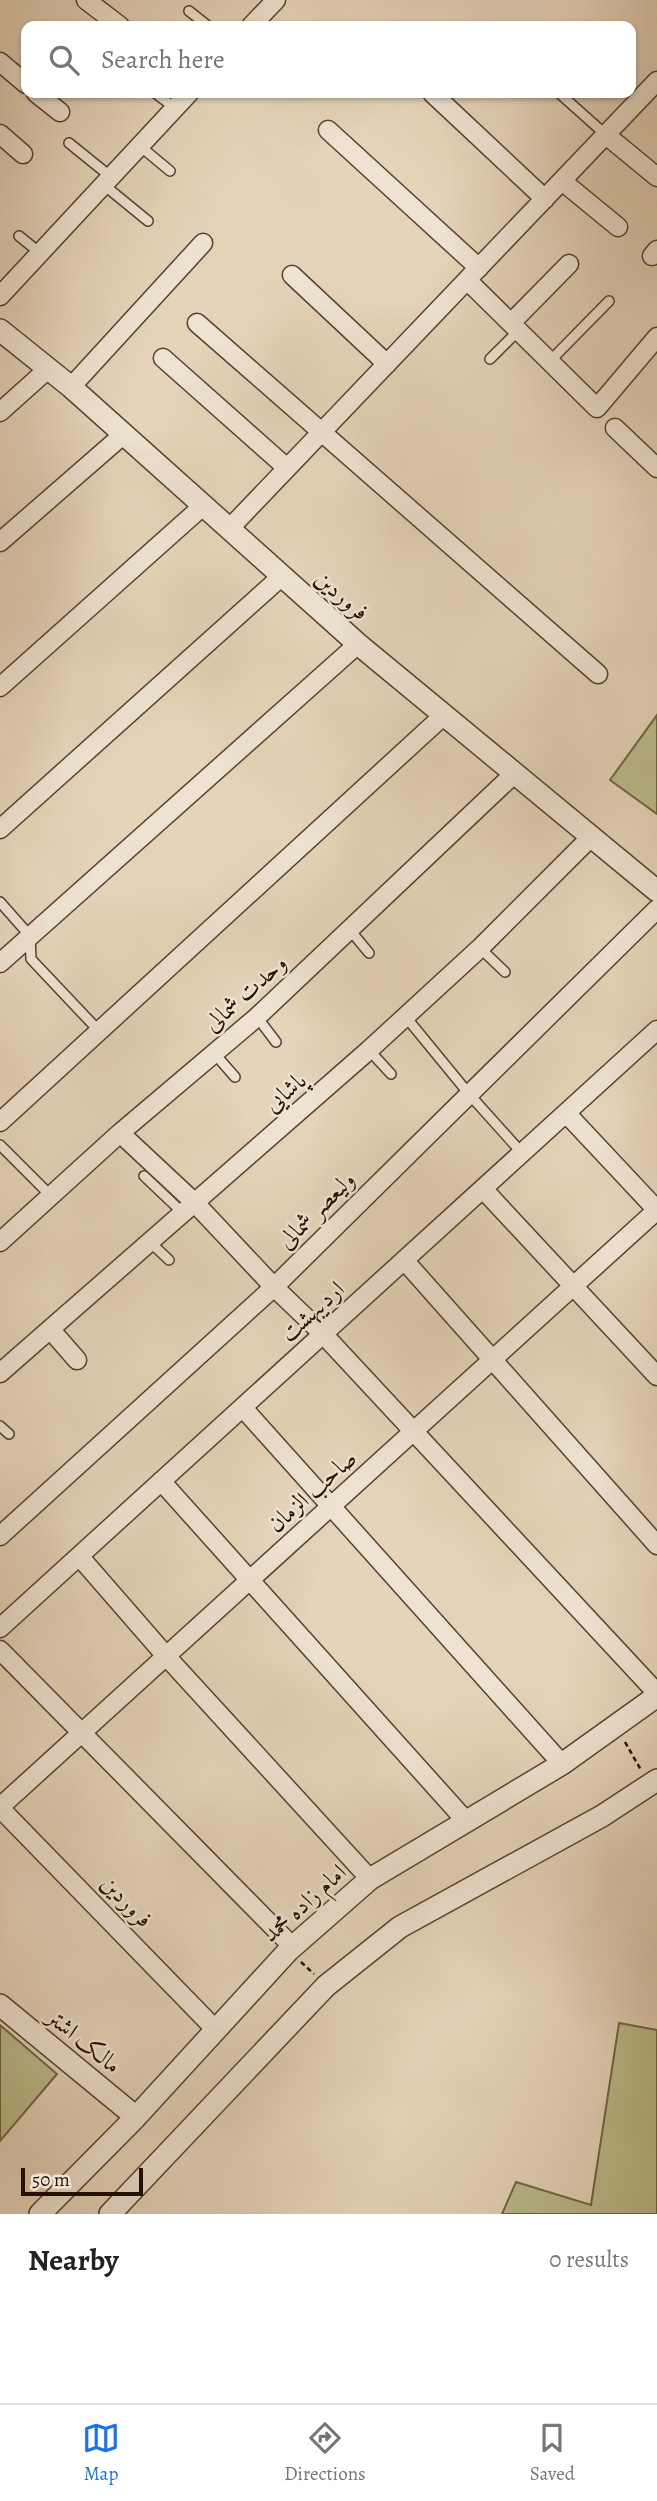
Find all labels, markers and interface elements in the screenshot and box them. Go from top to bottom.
search box [21,21,636,98]
icon: search [45,41,83,79]
text: Search here [101,42,225,77]
street label: فروردین [308,562,376,628]
street label: وحدت شمالی [196,947,294,1039]
street label: پاشایی [257,1064,315,1120]
street label: ولیعصر شمالی [270,1164,362,1256]
street label: اردیبهشت [273,1273,351,1349]
street label: صاحب الزمان [260,1442,364,1540]
street label: امام زاده محمد [255,1856,357,1953]
street label: فروردین [94,1867,160,1935]
street label: مالک اشتر [38,1999,128,2081]
scale bar [21,2165,144,2197]
text: 50 m [32,2167,70,2193]
text: Nearby [28,2240,119,2280]
text: 0 results [549,2244,629,2275]
tab: Map [82,2419,120,2487]
tab: Directions [284,2419,366,2487]
tab: Saved [530,2419,575,2487]

